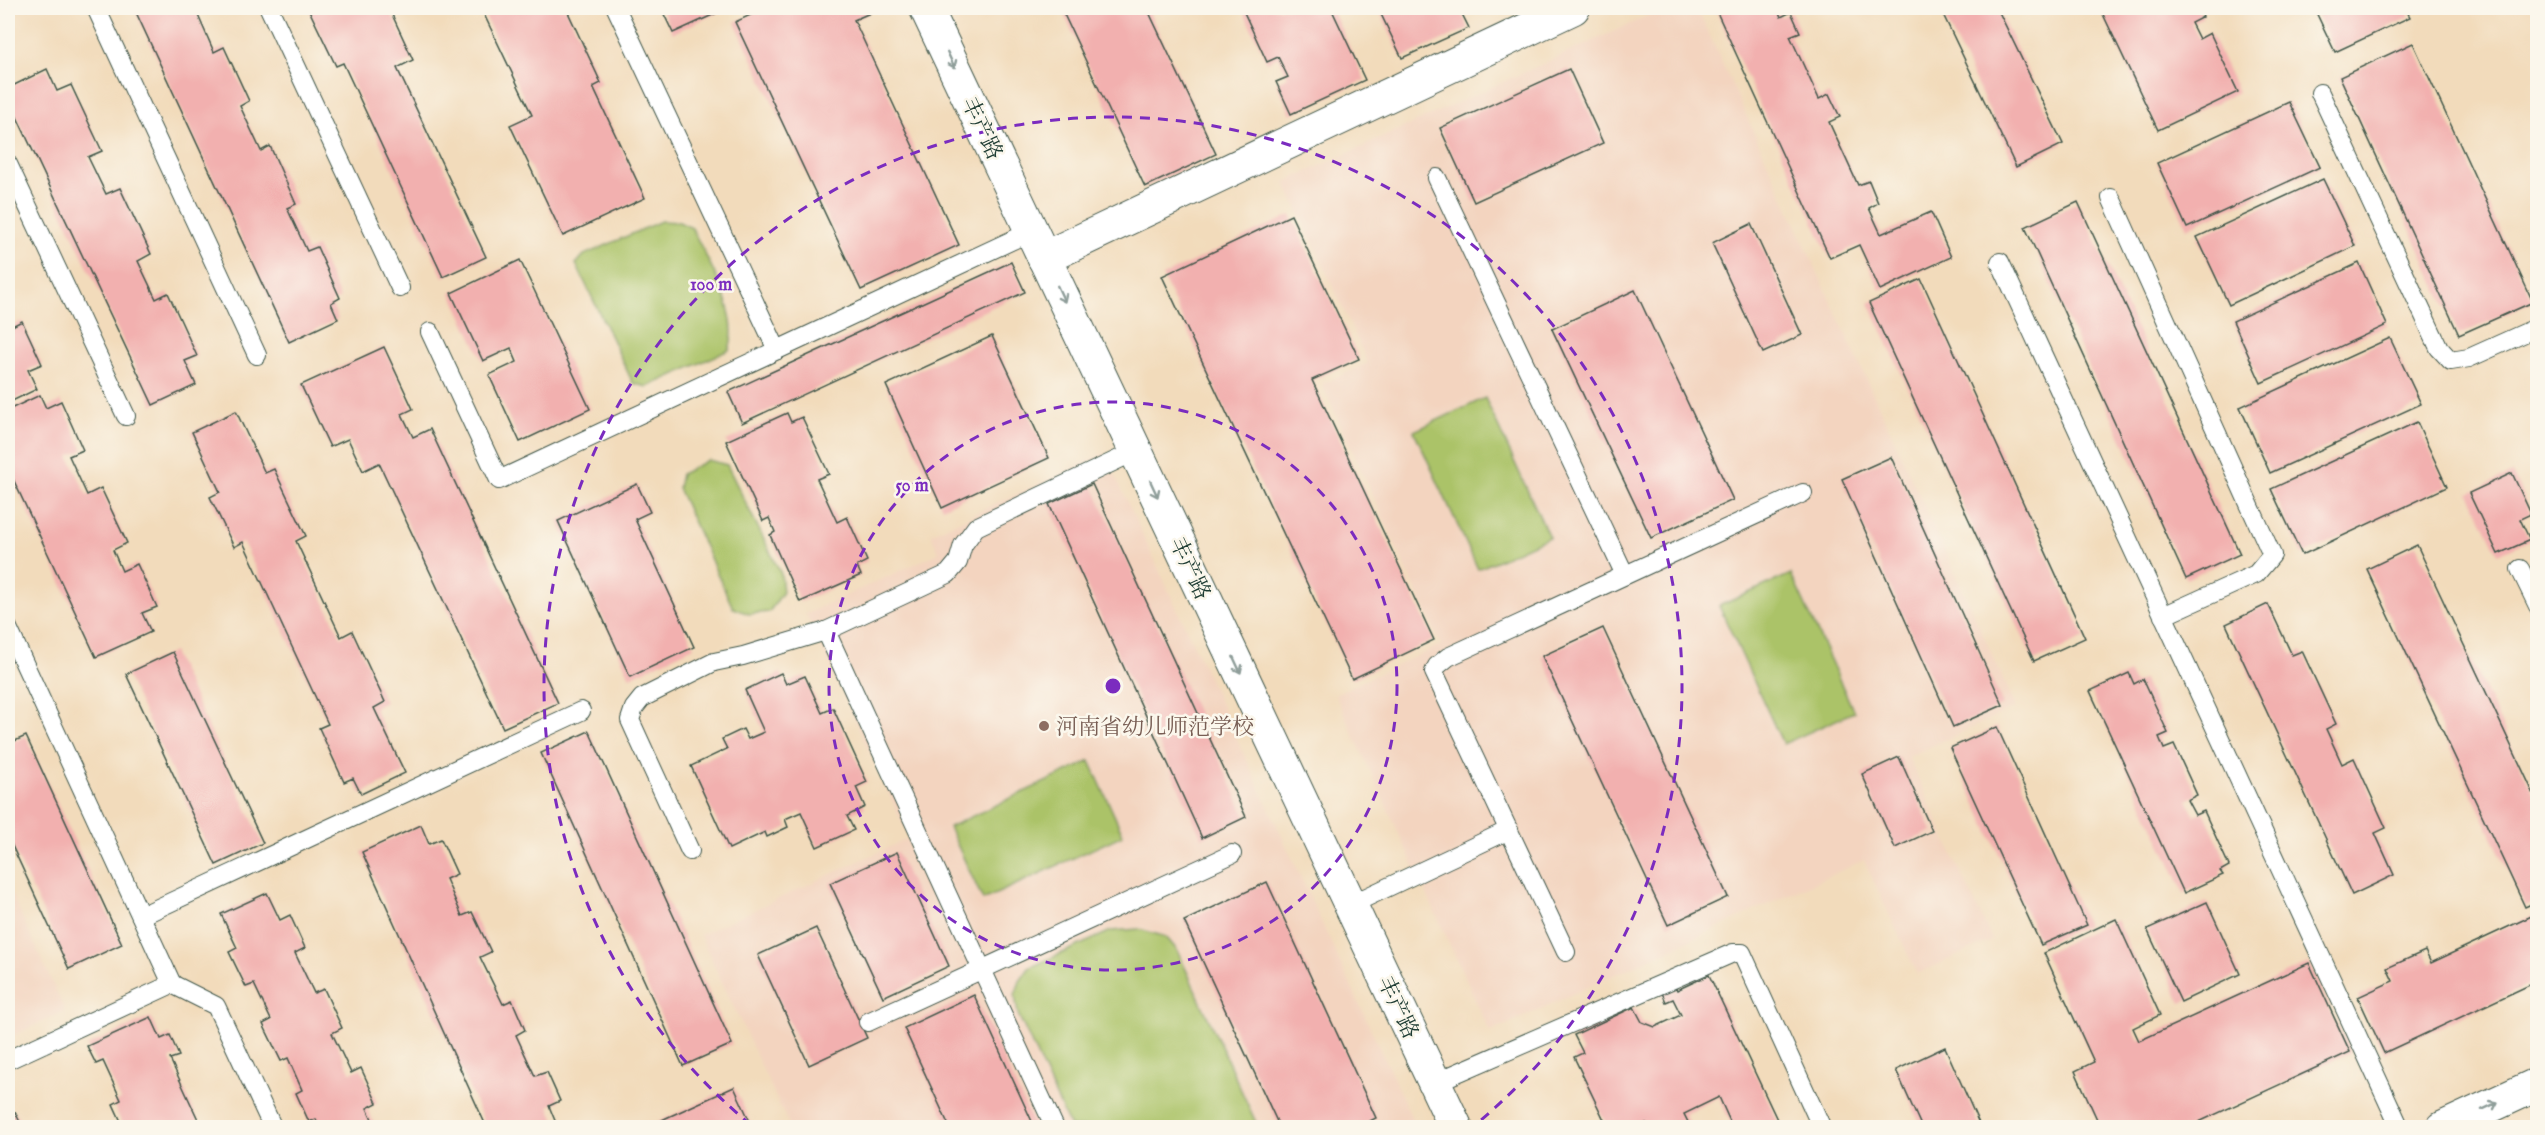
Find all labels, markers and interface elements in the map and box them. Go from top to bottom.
one-way arrow [946,51,958,69]
street label: 丰产路 [955,93,1008,165]
text: 100 m [690,274,732,297]
one-way arrow [1056,284,1068,302]
text: 50 m [895,475,929,498]
one-way arrow [1148,479,1160,497]
street label: 丰产路 [1163,533,1216,605]
one-way arrow [1231,656,1243,674]
centre of rings [1103,676,1123,696]
place label: 河南省幼儿师范学校 [1056,714,1254,742]
marker: 河南省幼儿师范学校 [1037,719,1051,733]
street label: 丰产路 [1371,972,1424,1044]
one-way arrow [2481,1099,2499,1111]

